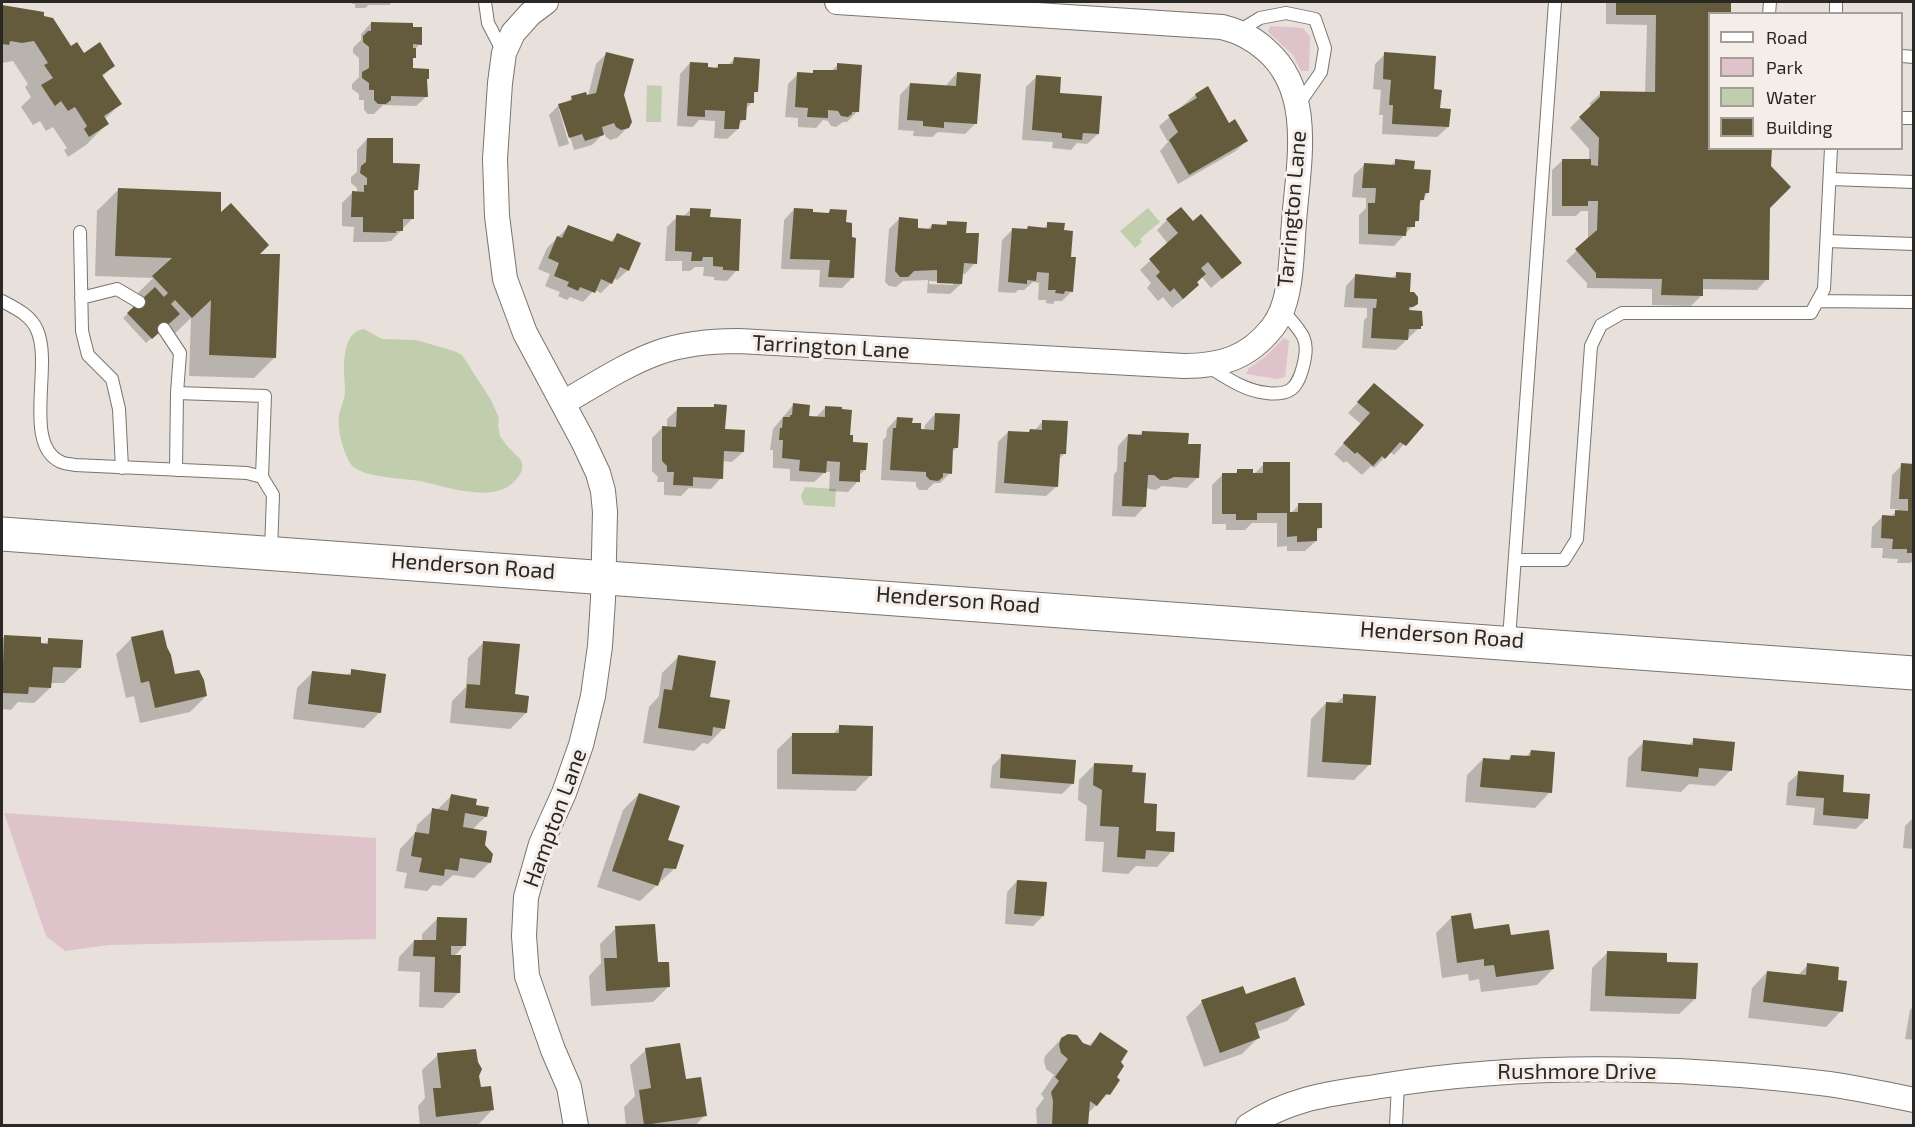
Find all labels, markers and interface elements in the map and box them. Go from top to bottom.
legend [1708,12,1903,150]
text: Road [1766,26,1807,48]
text: Park [1766,56,1803,78]
text: Water [1766,86,1816,108]
text: Building [1766,116,1833,138]
street label: Tarrington Lane [1272,129,1312,289]
street label: Tarrington Lane [752,330,910,364]
street label: Henderson Road [390,547,556,585]
street label: Henderson Road [875,581,1041,619]
street label: Henderson Road [1359,616,1525,654]
street label: Hampton Lane [518,745,592,891]
street label: Rushmore Drive [1497,1059,1657,1085]

